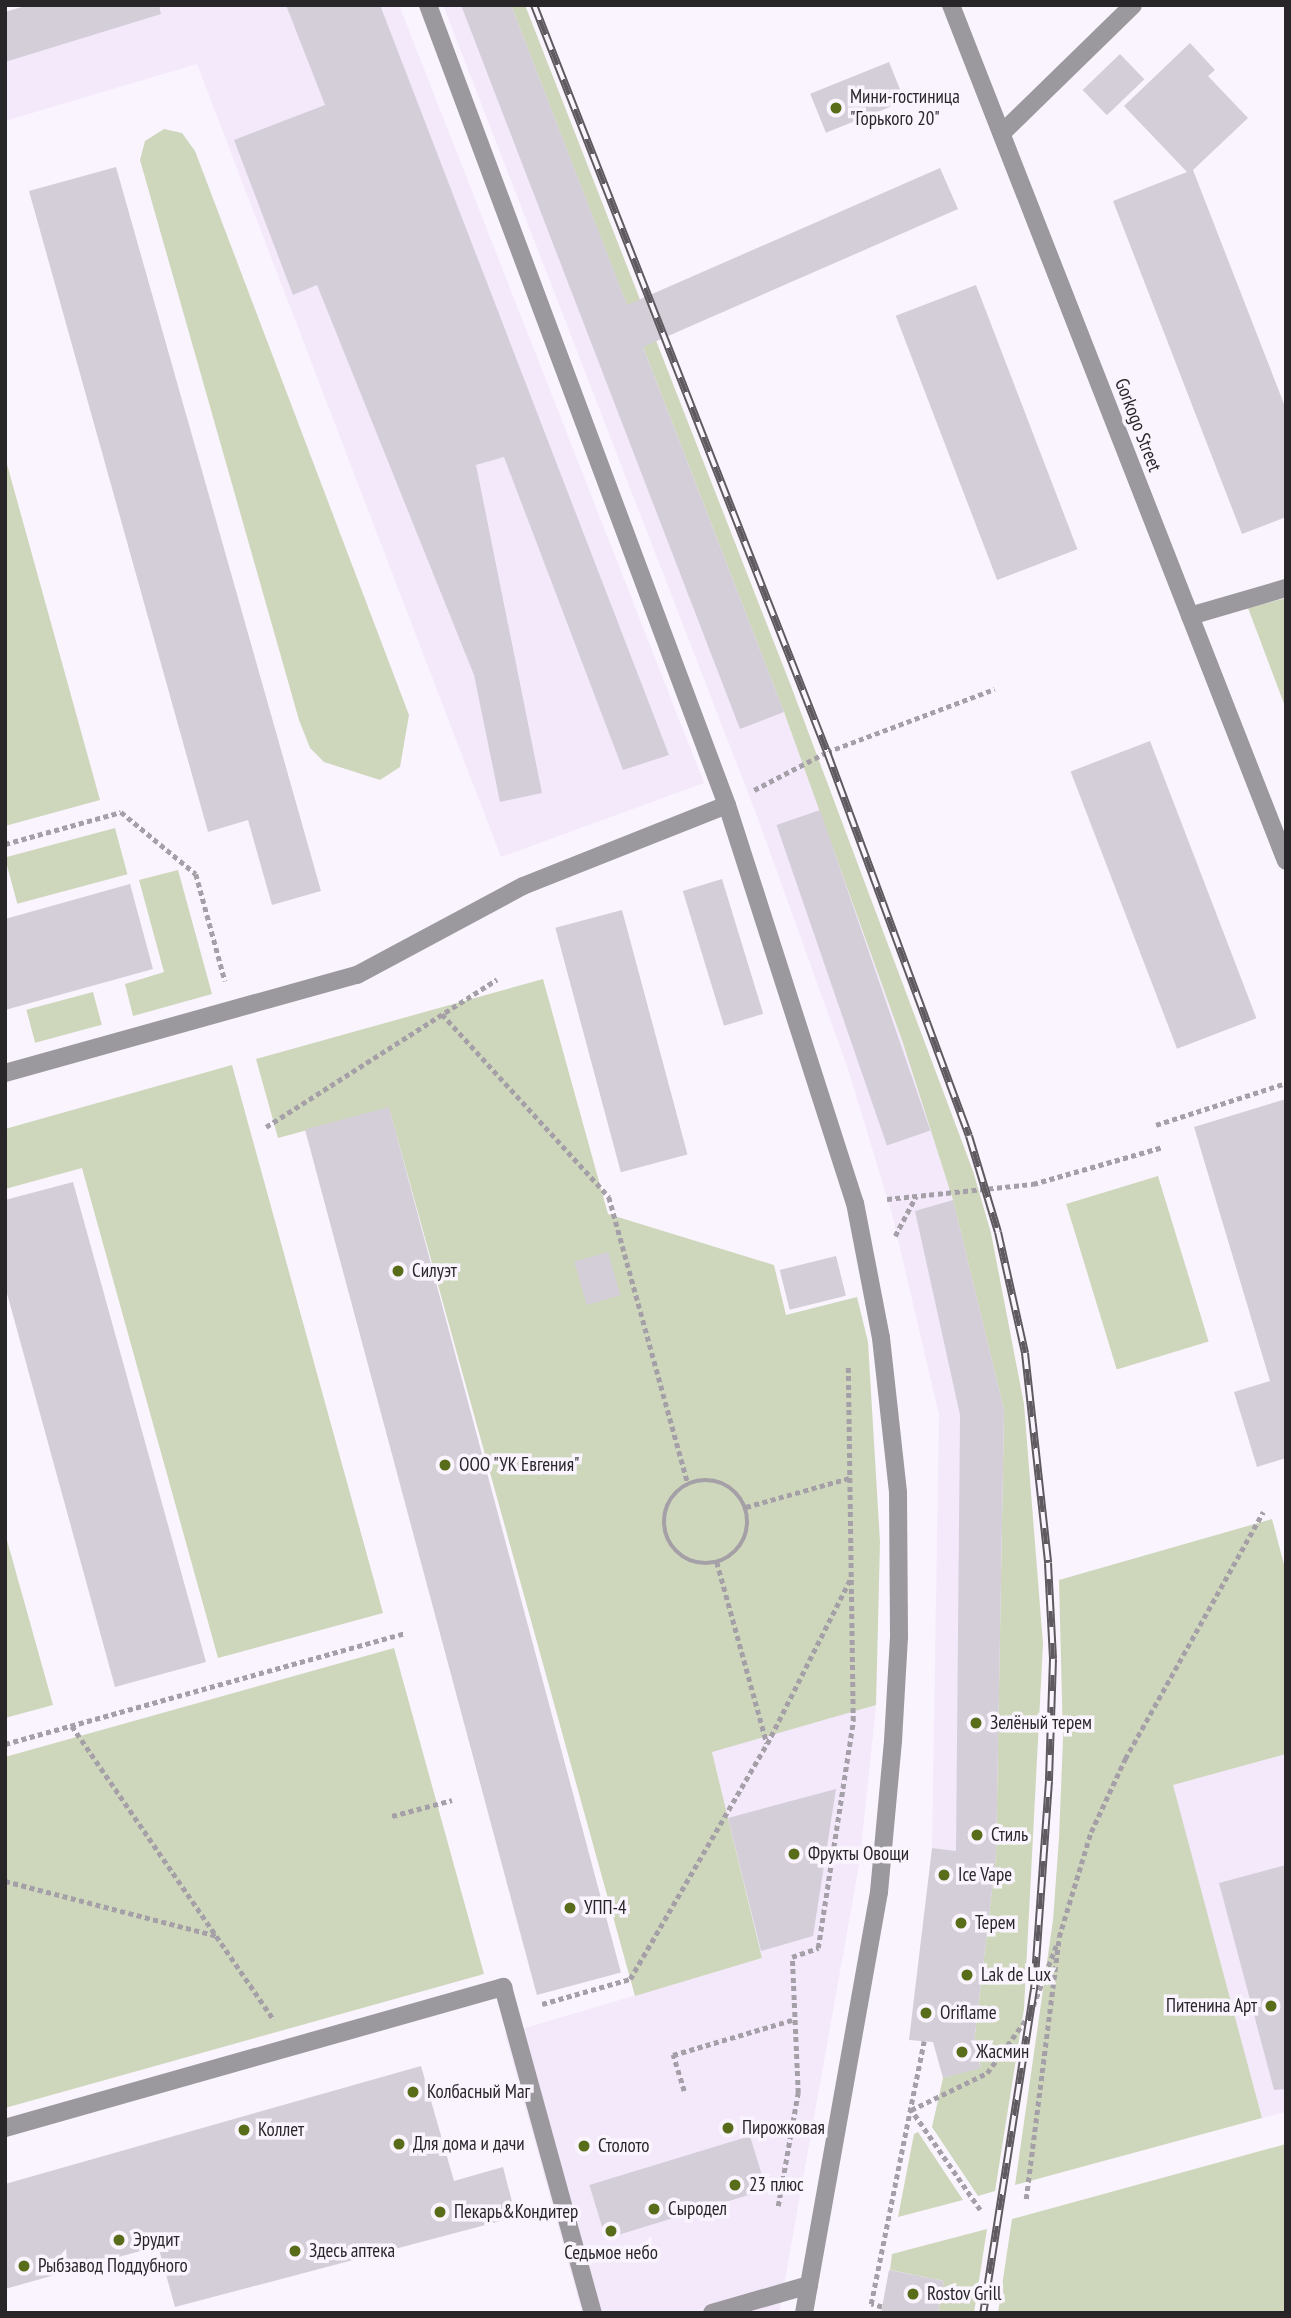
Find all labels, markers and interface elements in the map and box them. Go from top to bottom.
place label: Мини-гостиница "Горького 20" [850,86,960,130]
marker: Мини-гостиница "Горького 20" [828,100,844,116]
street label: Gorkogo Street [1110,375,1166,475]
place label: Силуэт [412,1260,457,1282]
marker: Силуэт [390,1263,406,1279]
place label: ООО "УК Евгения" [459,1454,581,1476]
marker: ООО "УК Евгения" [437,1457,453,1473]
place label: Зелёный терем [990,1712,1092,1734]
marker: Зелёный терем [968,1715,984,1731]
place label: Стиль [991,1824,1028,1846]
marker: Стиль [969,1827,985,1843]
place label: Фрукты Овощи [808,1843,909,1865]
marker: Фрукты Овощи [786,1846,802,1862]
place label: Ice Vape [958,1864,1012,1886]
marker: Ice Vape [936,1867,952,1883]
place label: УПП-4 [584,1897,627,1919]
marker: УПП-4 [562,1900,578,1916]
place label: Терем [975,1912,1015,1934]
marker: Терем [953,1915,969,1931]
place label: Lak de Lux [981,1964,1051,1986]
marker: Lak de Lux [959,1967,975,1983]
place label: Питенина Арт [1165,1995,1257,2017]
marker: Питенина Арт [1263,1998,1279,2014]
place label: Oriflame [940,2002,996,2024]
marker: Oriflame [918,2005,934,2021]
place label: Жасмин [976,2041,1029,2063]
marker: Жасмин [954,2044,970,2060]
place label: Колбасный Маг [427,2081,530,2103]
marker: Колбасный Маг [405,2084,421,2100]
place label: Пирожковая [742,2117,825,2139]
place label: Коллет [258,2119,304,2141]
marker: Пирожковая [720,2120,736,2136]
marker: Коллет [236,2122,252,2138]
place label: Для дома и дачи [413,2133,525,2155]
place label: Столото [598,2135,650,2157]
marker: Для дома и дачи [391,2136,407,2152]
marker: Столото [576,2138,592,2154]
place label: 23 плюс [749,2174,804,2196]
marker: 23 плюс [727,2177,743,2193]
place label: Сыродел [668,2198,727,2220]
place label: Пекарь&Кондитер [454,2201,578,2223]
marker: Сыродел [646,2201,662,2217]
marker: Пекарь&Кондитер [432,2204,448,2220]
marker: Седьмое небо [603,2223,619,2239]
place label: Эрудит [133,2229,180,2251]
marker: Эрудит [111,2232,127,2248]
place label: Здесь аптека [309,2240,396,2262]
place label: Седьмое небо [564,2242,658,2264]
marker: Здесь аптека [287,2243,303,2259]
place label: Рыбзавод Поддубного [38,2255,188,2277]
marker: Рыбзавод Поддубного [16,2258,32,2274]
place label: Rostov Grill [927,2283,1002,2305]
marker: Rostov Grill [905,2286,921,2302]

